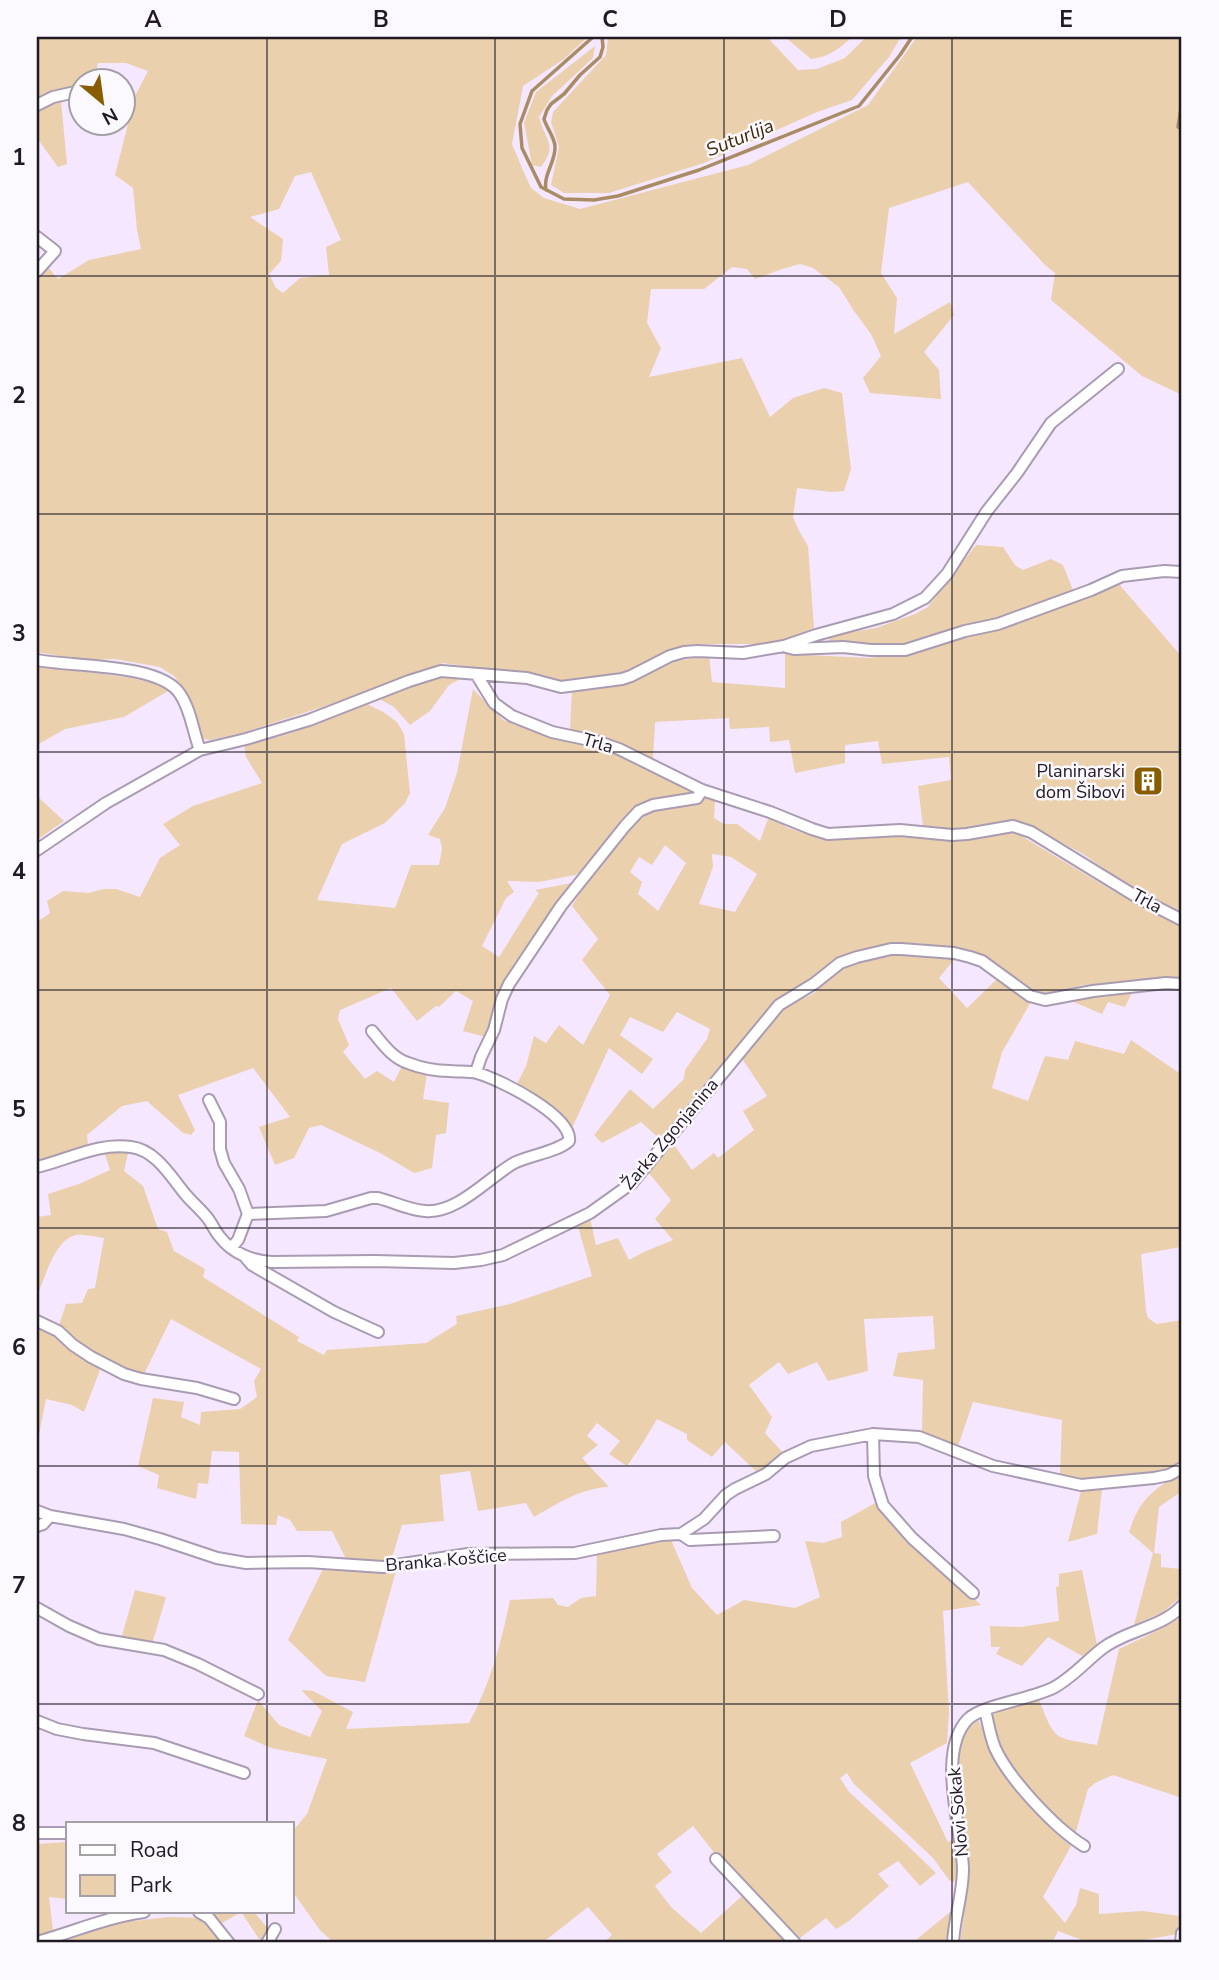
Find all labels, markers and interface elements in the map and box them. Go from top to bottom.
text: A [144,4,162,35]
text: B [373,4,389,35]
text: C [602,4,618,35]
text: D [829,4,847,35]
text: E [1059,4,1073,35]
north arrow [66,66,136,136]
text: N [97,101,122,131]
water label: Suturlija [702,113,778,163]
text: 1 [12,142,26,173]
text: 2 [12,380,26,411]
text: 3 [12,618,26,649]
street label: Trla [580,727,616,759]
place label: Planinarski dom Šibovi [1035,759,1125,804]
building icon: Planinarski dom Šibovi [1131,764,1165,798]
text: 4 [12,856,26,887]
street label: Trla [1128,883,1166,919]
street label: Žarka Zgonjanina [616,1073,724,1195]
text: 5 [12,1094,26,1125]
text: 6 [12,1332,26,1363]
street label: Branka Koščice [385,1543,507,1577]
text: 7 [12,1570,26,1601]
street label: Novi Sokak [942,1765,974,1858]
text: 8 [12,1808,26,1839]
legend [66,1822,294,1913]
text: Road [130,1836,179,1864]
text: Park [130,1871,172,1899]

